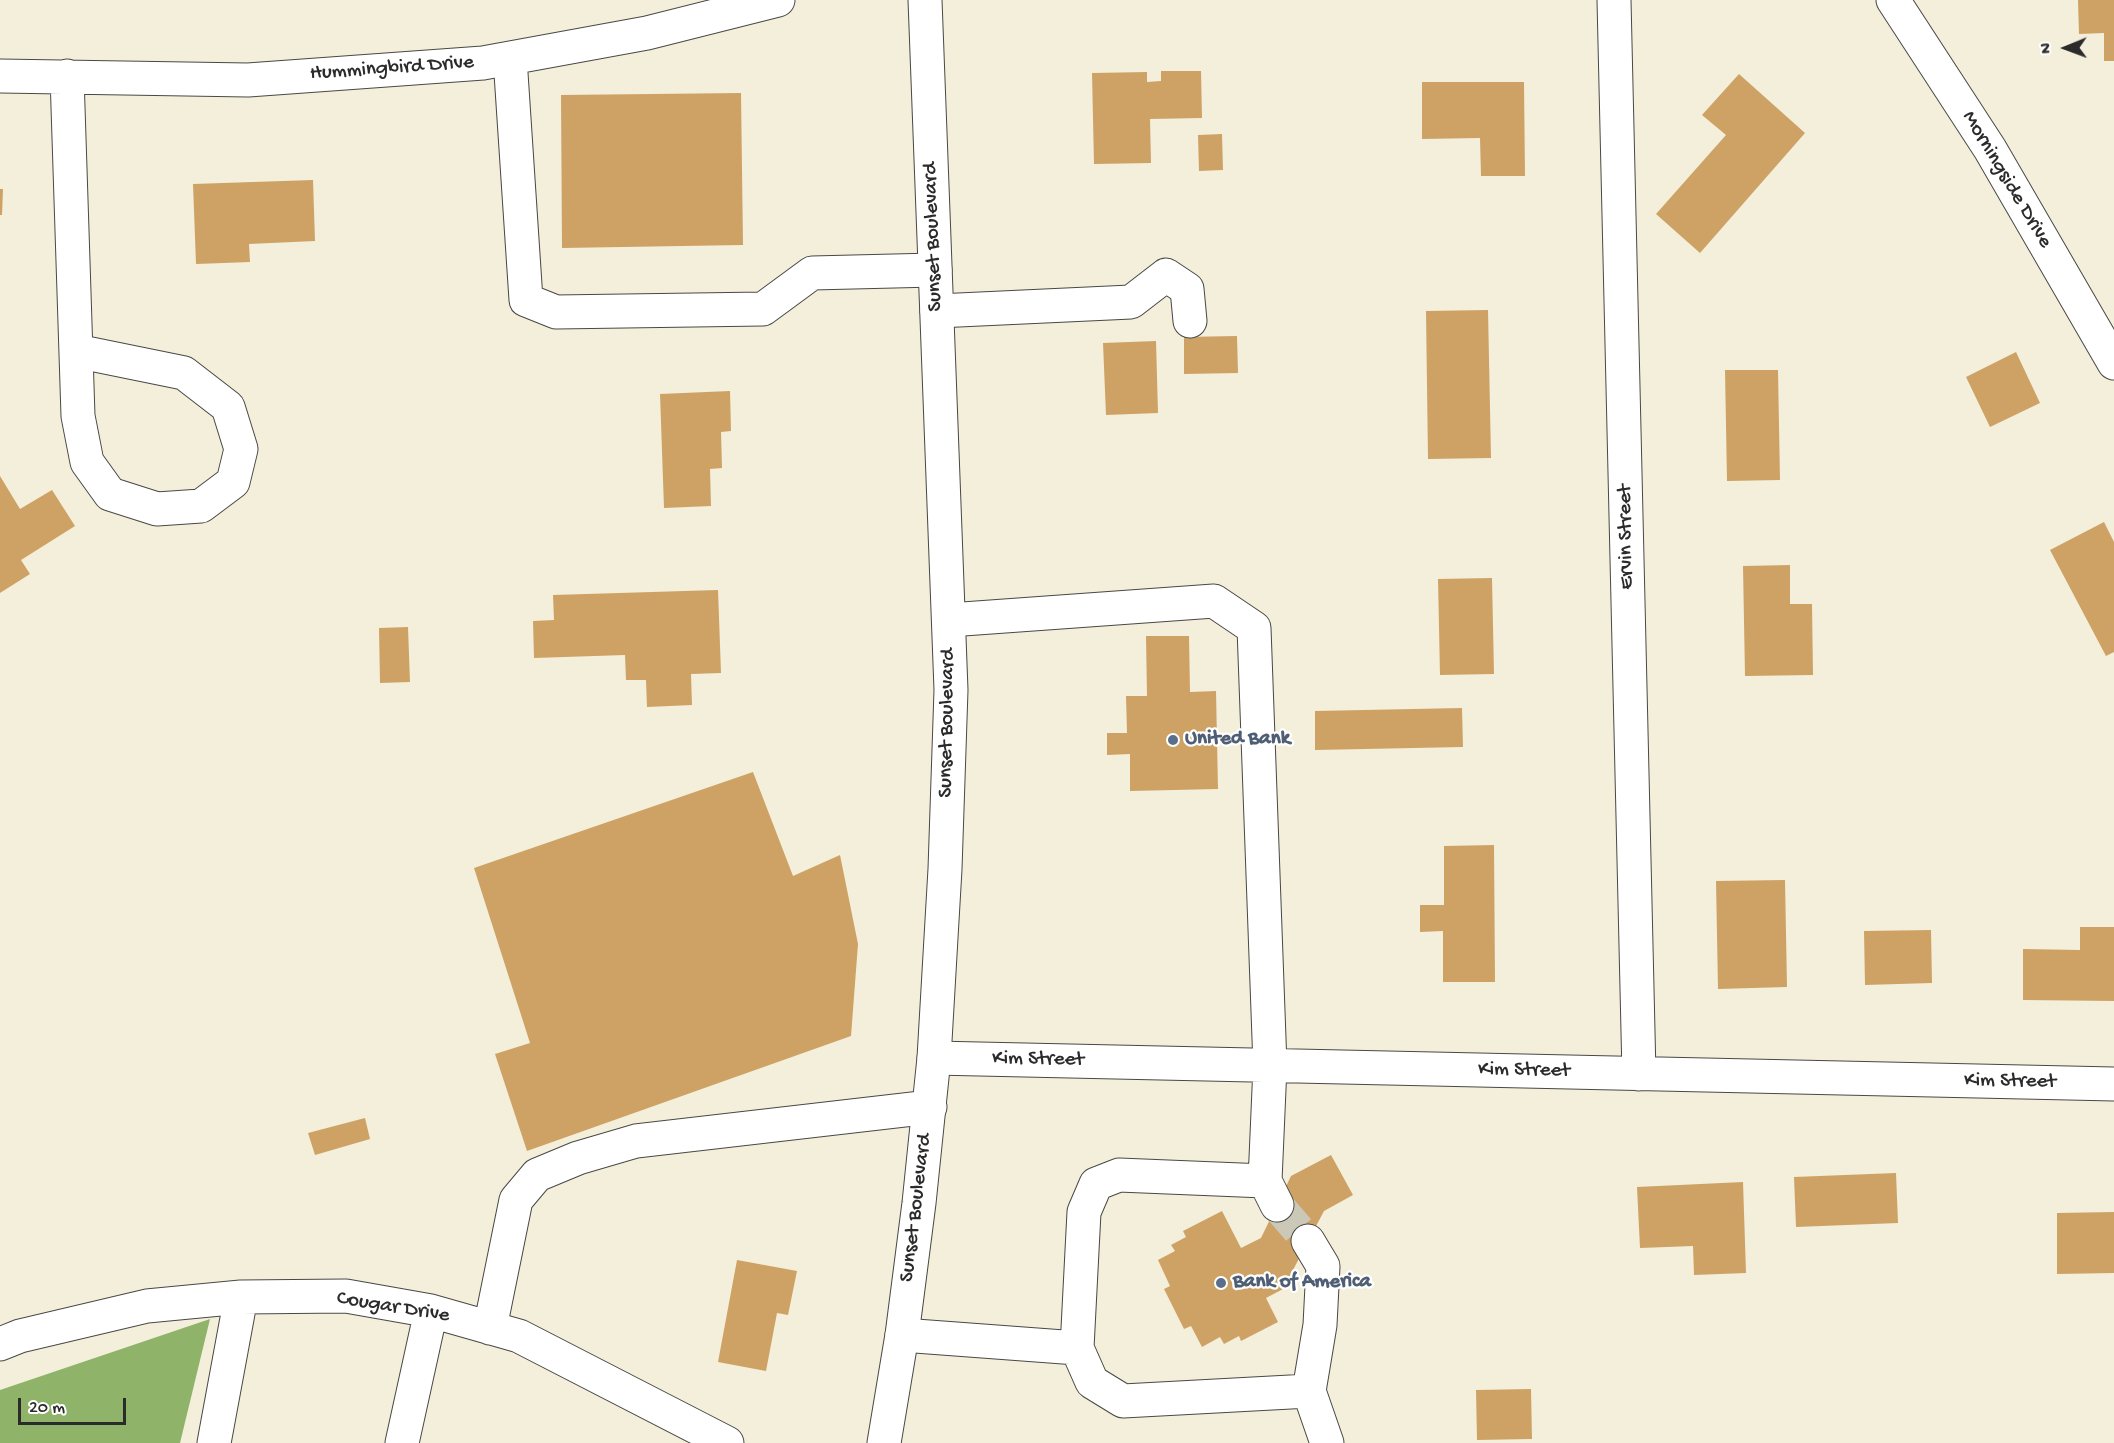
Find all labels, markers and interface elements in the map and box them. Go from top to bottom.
north arrow [2036,18,2096,78]
text: N [2038,43,2057,54]
street label: Hummingbird Drive [309,51,475,87]
street label: Morningside Drive [1955,107,2057,253]
street label: Sunset Boulevard [919,162,949,312]
street label: Ervin Street [1613,484,1641,590]
street label: Sunset Boulevard [934,648,962,798]
place label: United Bank [1185,727,1290,753]
marker: United Bank [1166,733,1180,747]
street label: Kim Street [992,1047,1084,1073]
street label: Kim Street [1478,1058,1570,1084]
street label: Kim Street [1964,1069,2056,1095]
street label: Sunset Boulevard [895,1132,939,1284]
place label: Bank of America [1233,1270,1371,1296]
marker: Bank of America [1214,1276,1228,1290]
street label: Cougar Drive [335,1287,451,1329]
scale bar [21,1386,129,1424]
text: 20 m [29,1398,65,1419]

